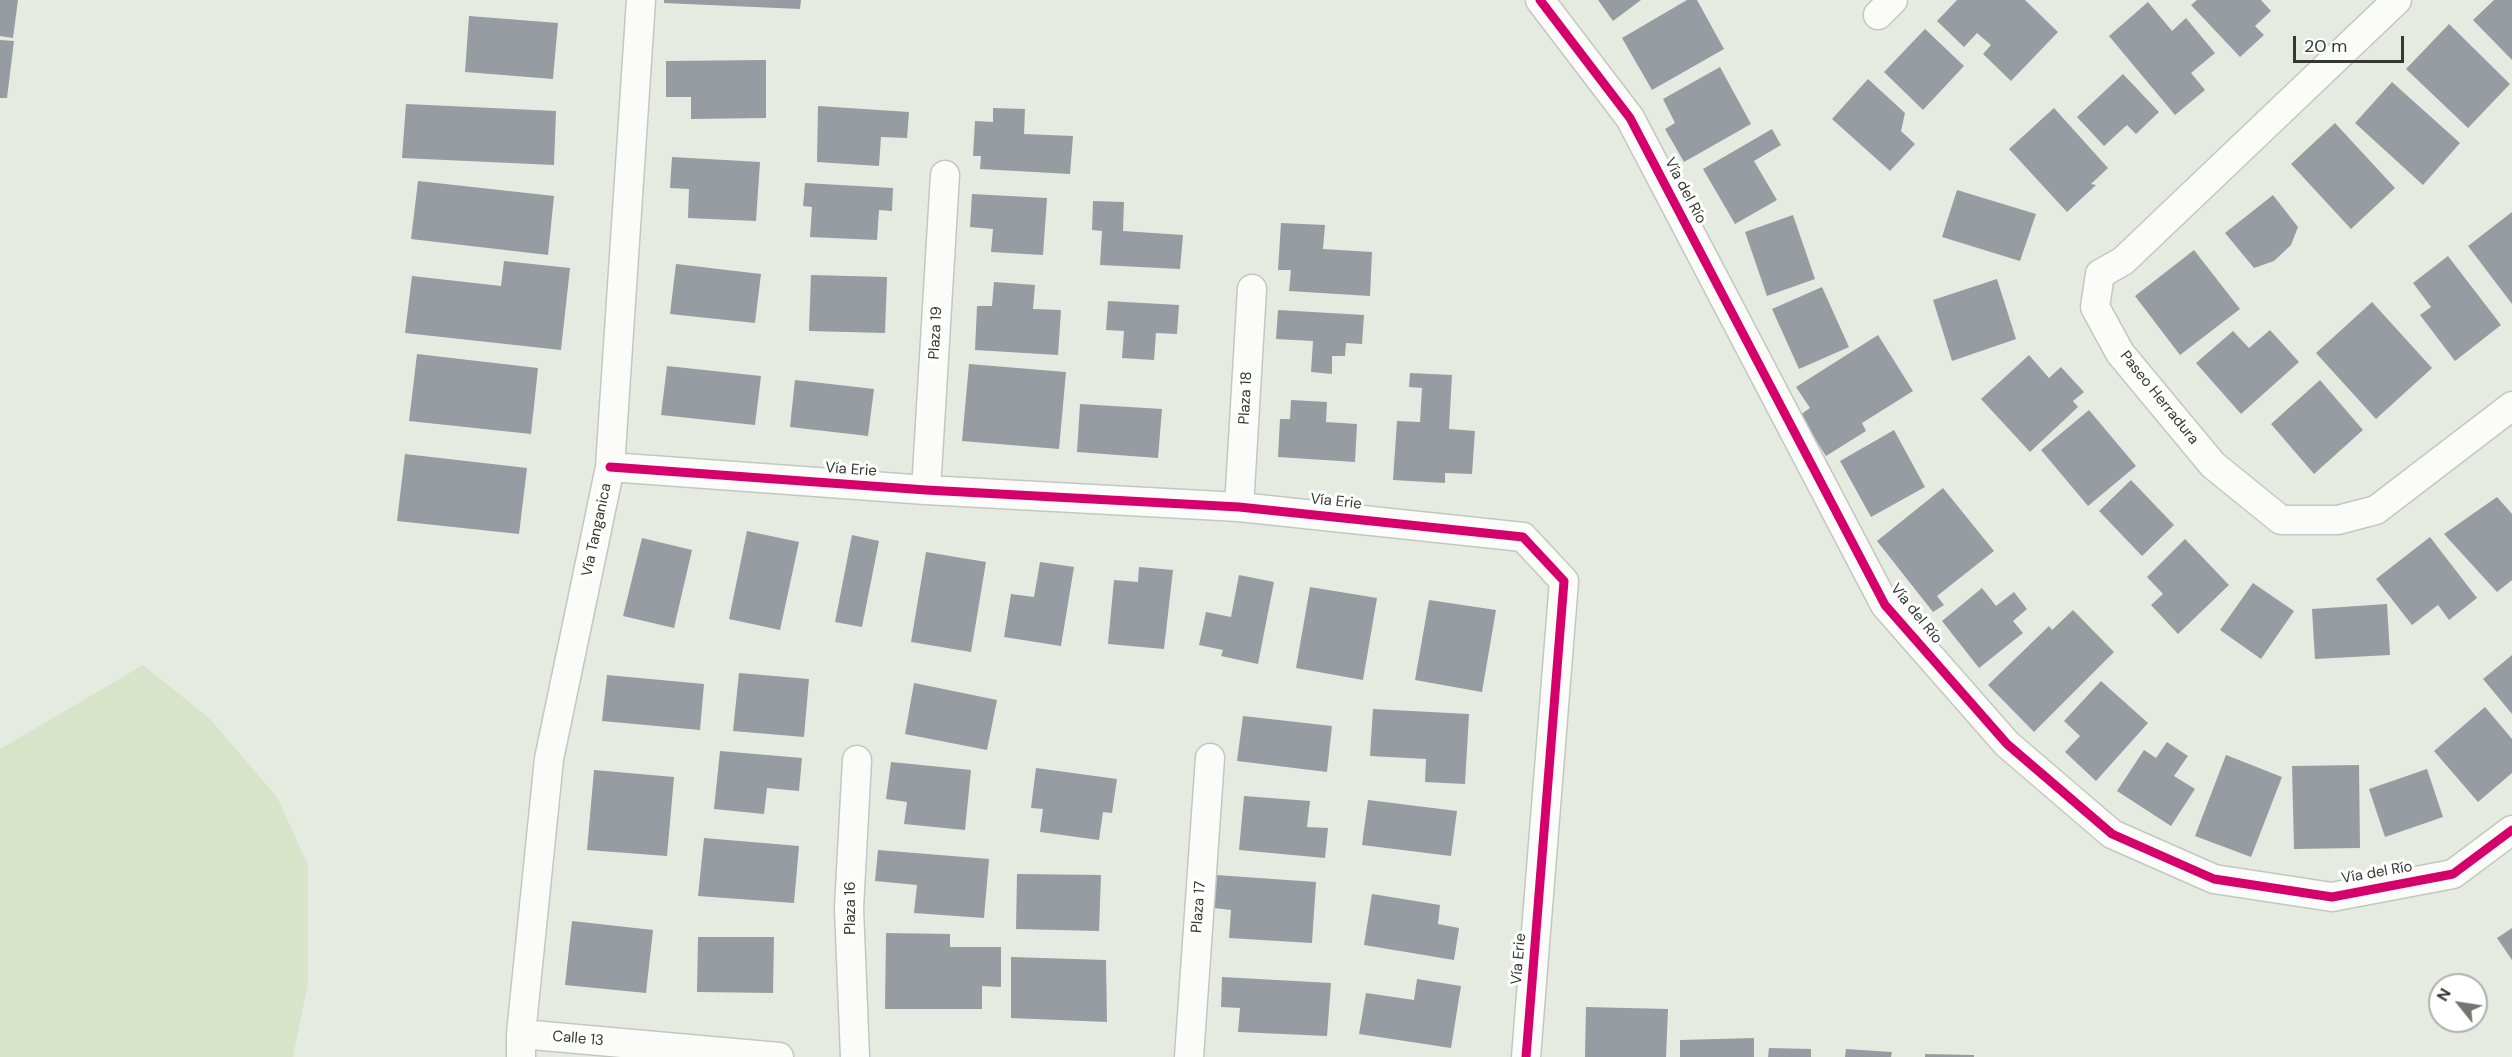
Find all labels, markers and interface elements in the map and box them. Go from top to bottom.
scale bar [2296,24,2407,62]
text: 20 m [2304,34,2347,58]
street label: Vía del Río [1660,155,1710,227]
street label: Plaza 19 [926,306,946,360]
street label: Paseo Herradura [2116,348,2202,448]
street label: Plaza 18 [1236,371,1256,425]
street label: Vía Erie [825,459,877,481]
street label: Vía Tanganica [578,482,616,578]
street label: Vía Erie [1309,490,1363,514]
street label: Vía del Río [1886,580,1946,648]
street label: Vía del Río [2340,858,2414,888]
street label: Plaza 17 [1188,880,1210,934]
street label: Plaza 16 [842,881,860,935]
street label: Vía Erie [1508,932,1530,986]
north arrow [2428,973,2488,1033]
text: N [2432,984,2456,1005]
street label: Calle 13 [551,1028,605,1050]

